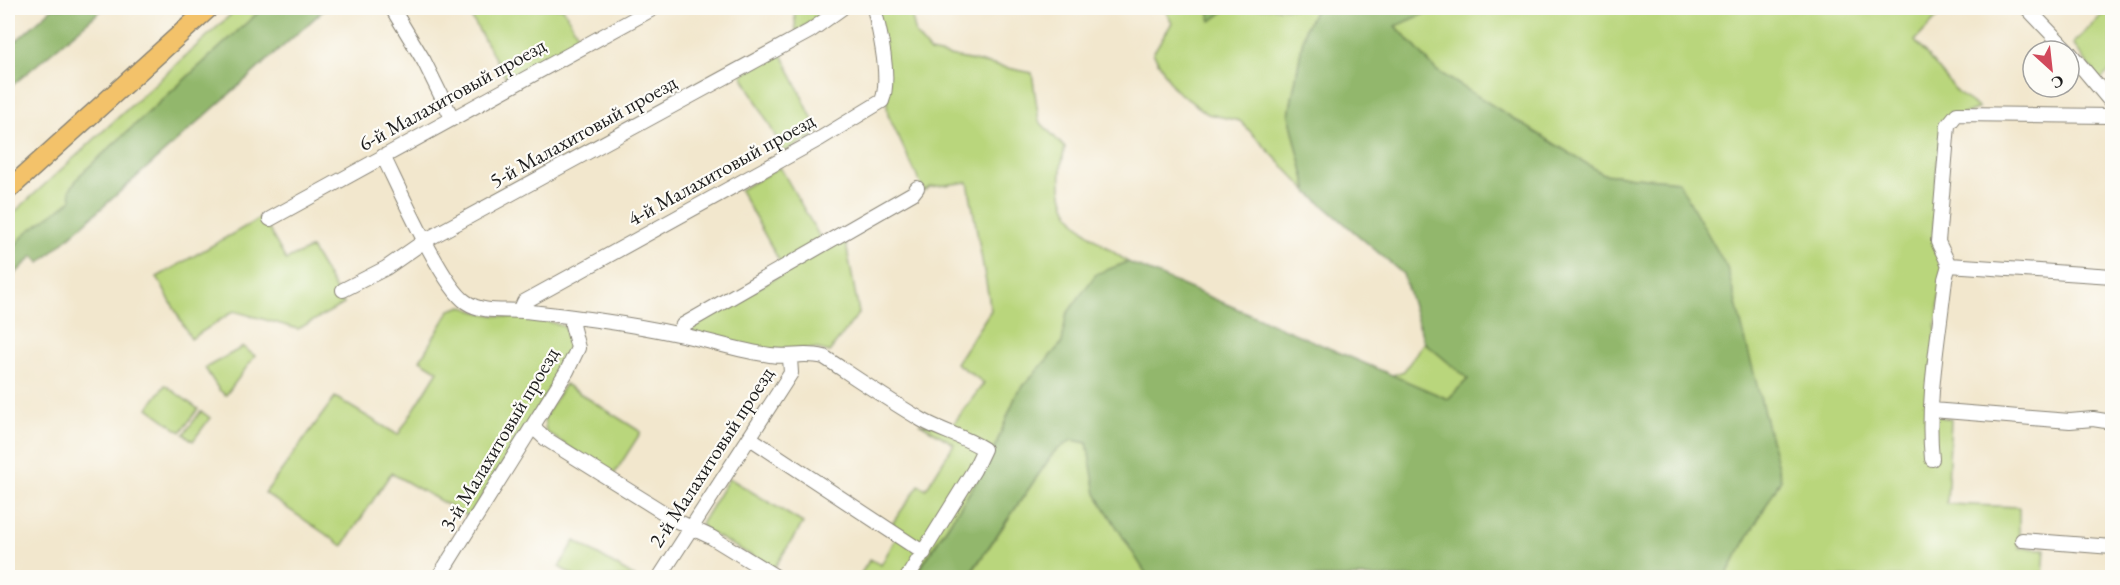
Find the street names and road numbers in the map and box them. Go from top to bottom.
street label: 6-й Малахитовый проезд [354,31,551,157]
street label: 5-й Малахитовый проезд [485,68,682,194]
street label: 4-й Малахитовый проезд [623,106,820,232]
street label: 3-й Малахитовый проезд [433,342,565,536]
street label: 2-й Малахитовый проезд [643,361,780,552]

